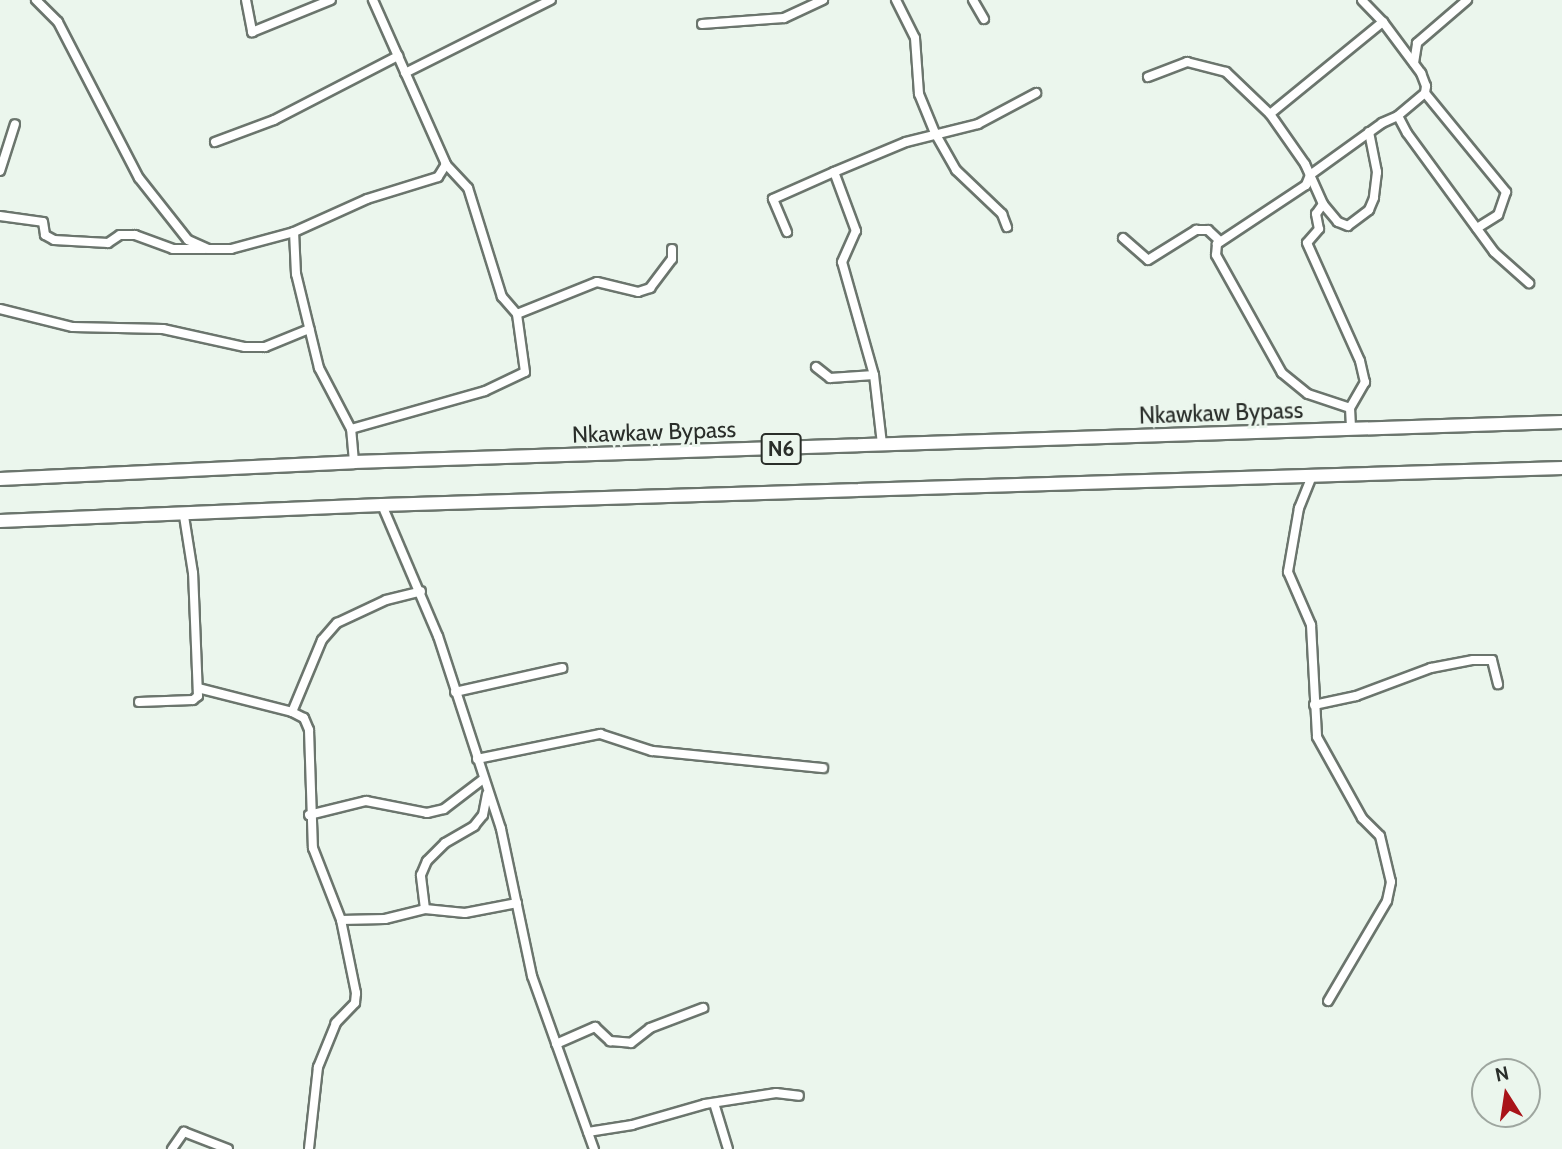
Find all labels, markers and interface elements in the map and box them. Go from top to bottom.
street label: Nkawkaw Bypass [1138,396,1304,430]
street label: Nkawkaw Bypass [571,415,737,449]
road number: N6 [760,432,802,466]
north arrow [1471,1058,1541,1128]
text: N [1493,1061,1511,1087]

